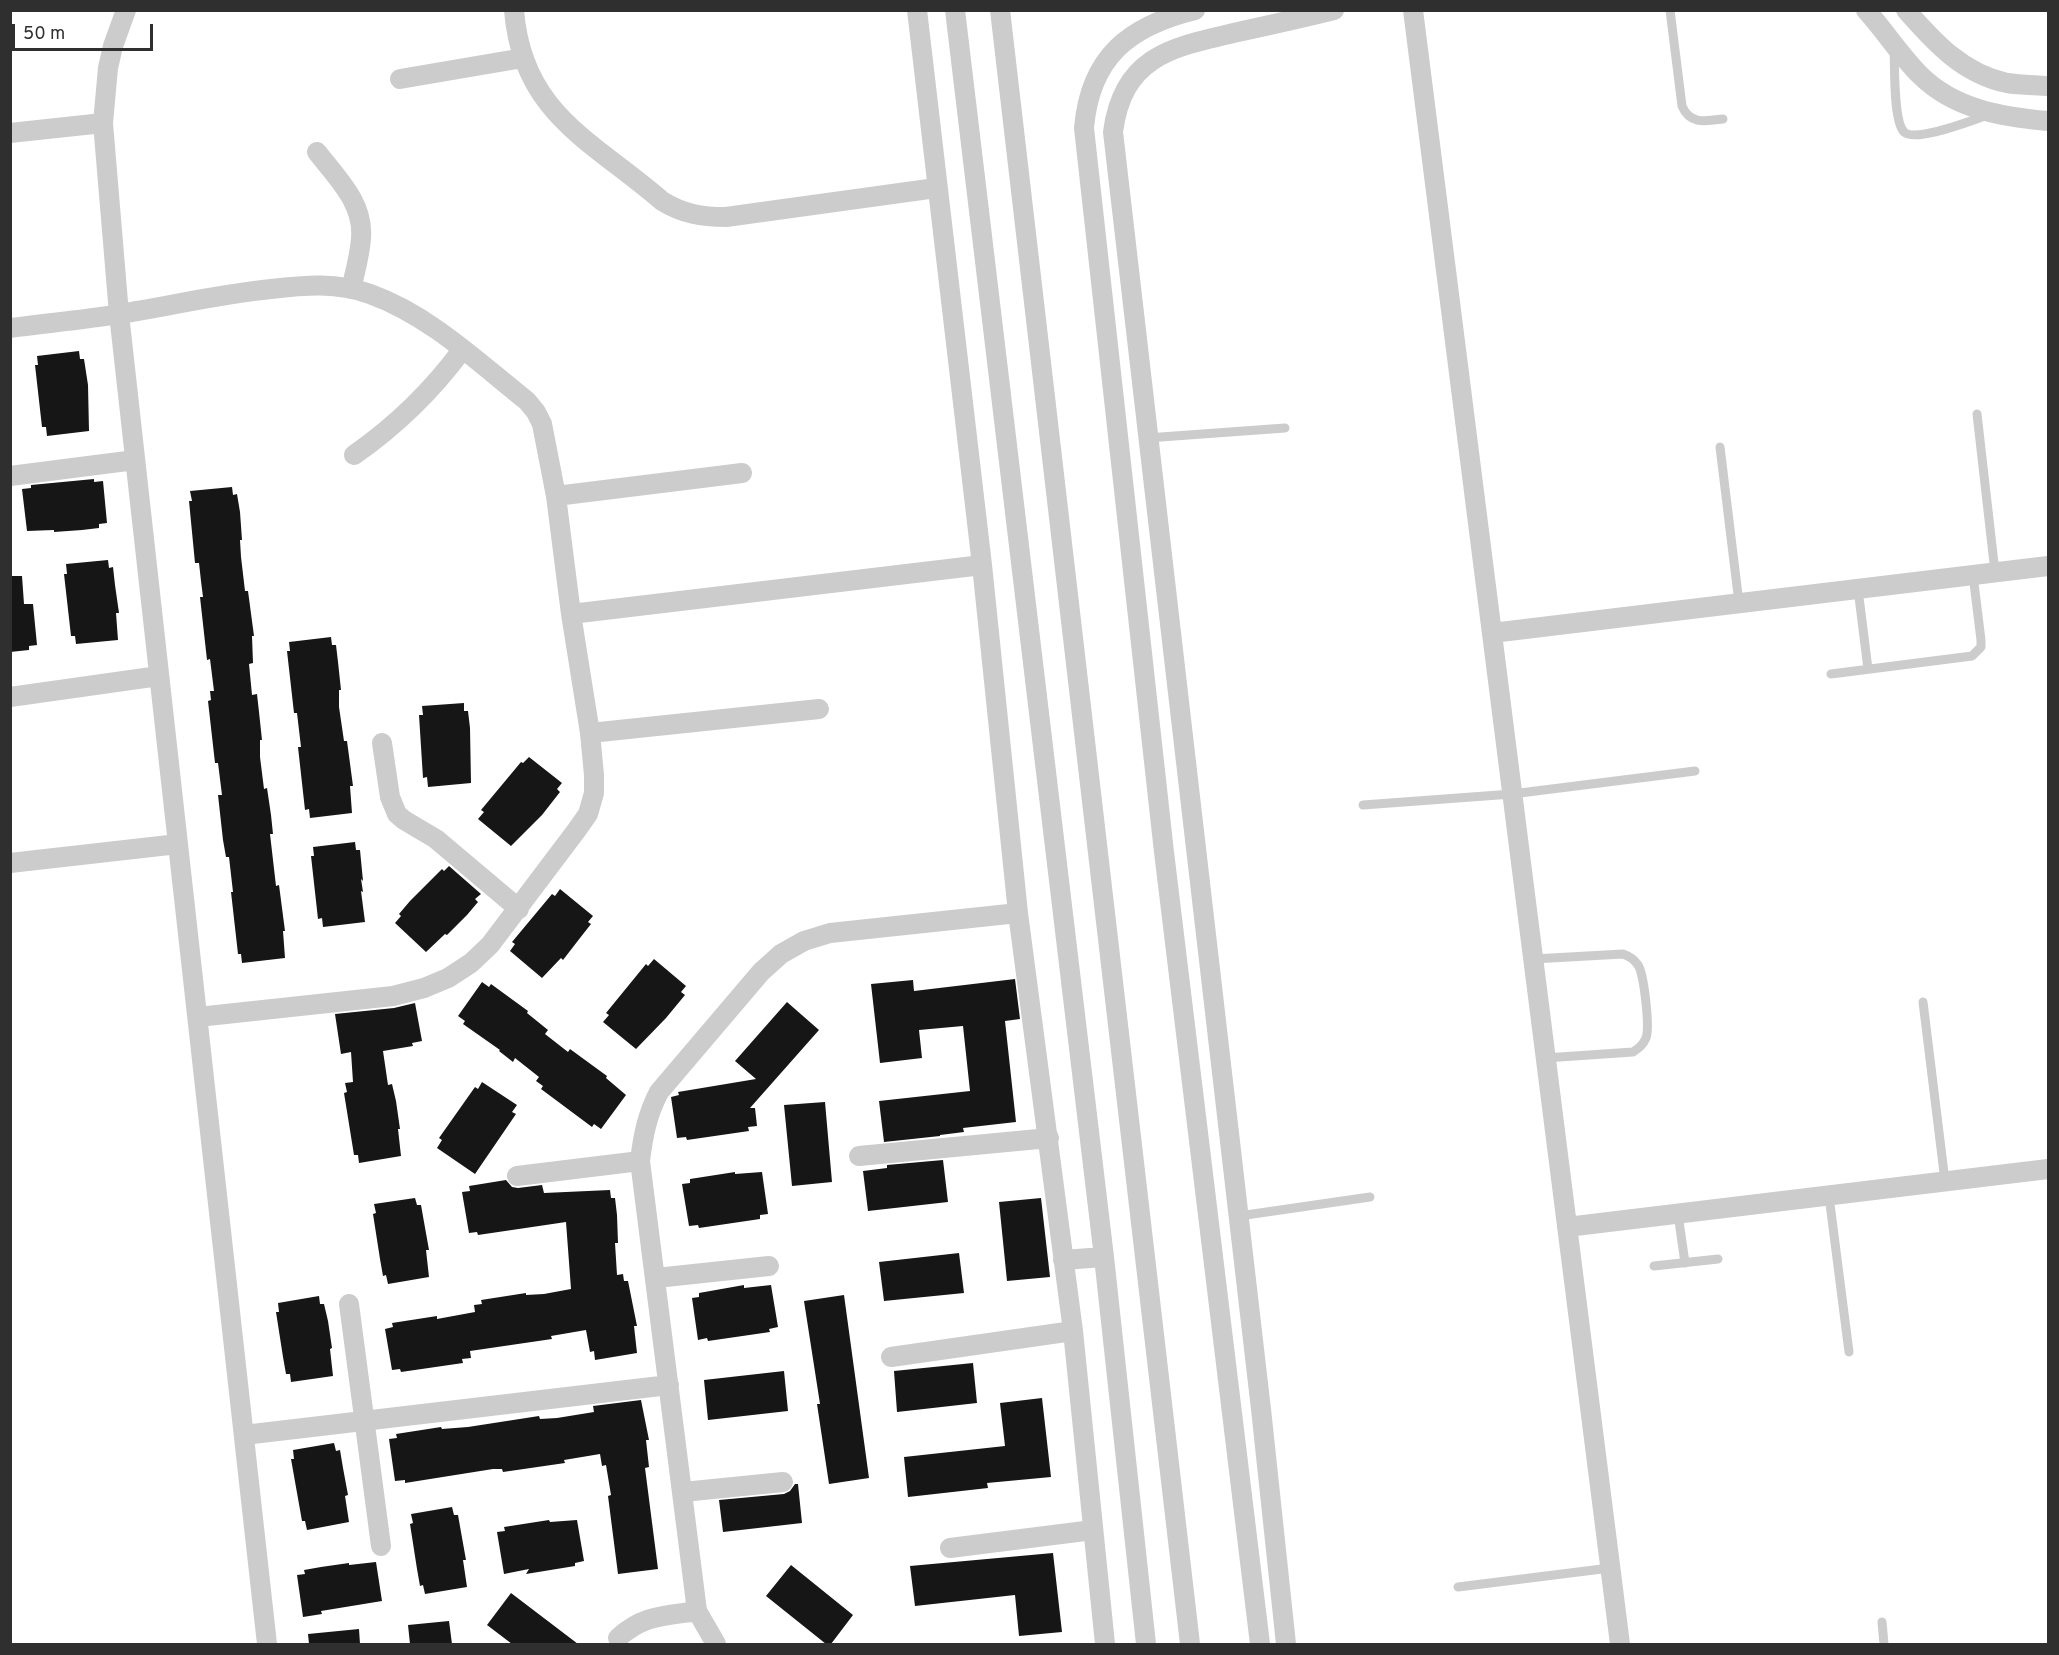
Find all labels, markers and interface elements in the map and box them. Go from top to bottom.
scale bar [15,12,156,50]
text: 50 m [23,23,65,46]

